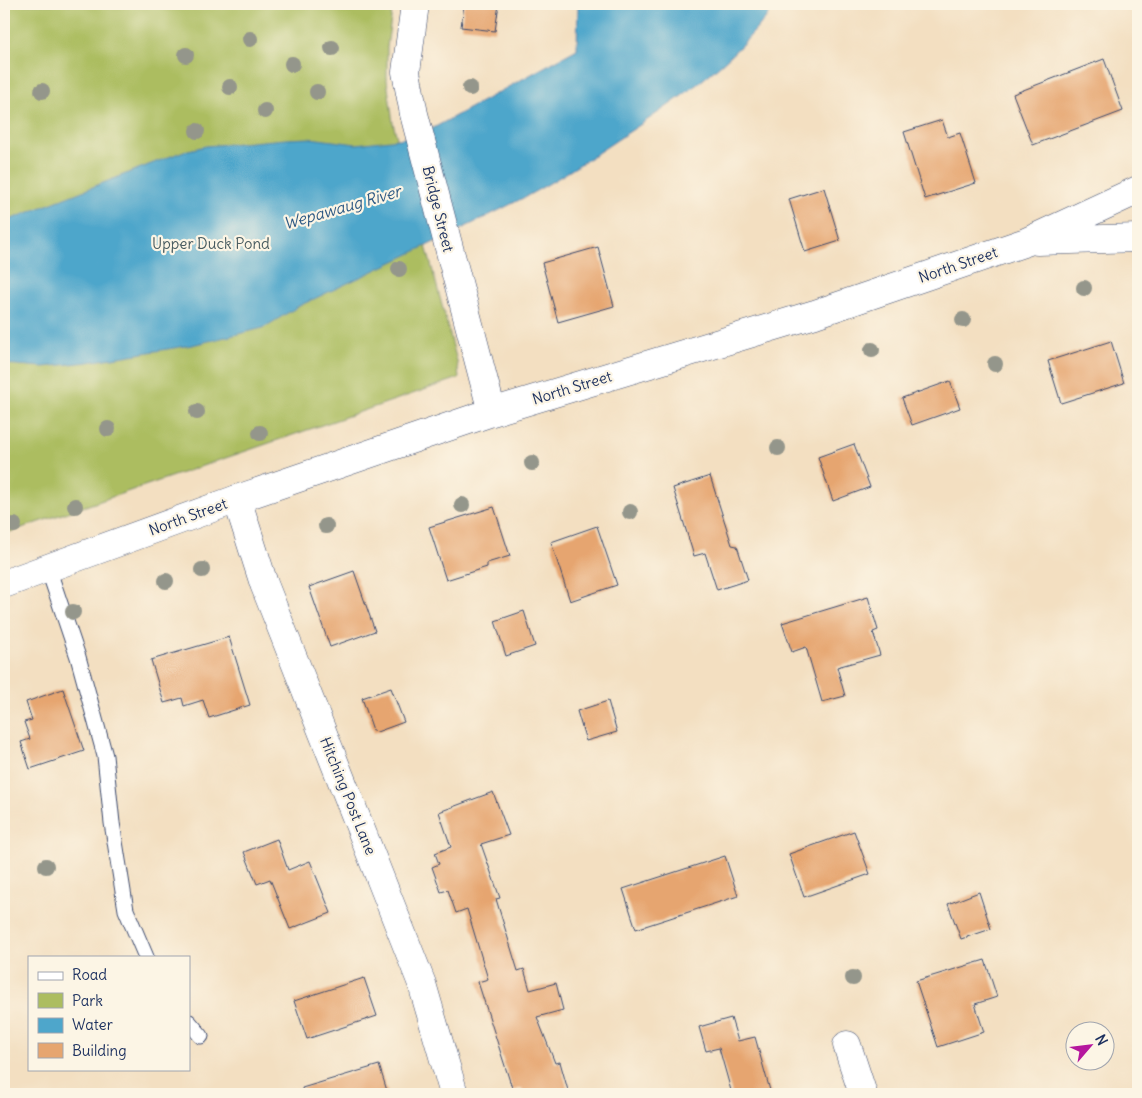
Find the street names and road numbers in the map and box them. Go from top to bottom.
street label: Bridge Street [419,164,458,254]
street label: North Street [916,242,1000,287]
street label: North Street [530,366,614,409]
street label: North Street [146,494,230,539]
street label: Hitching Post Lane [316,734,381,858]

